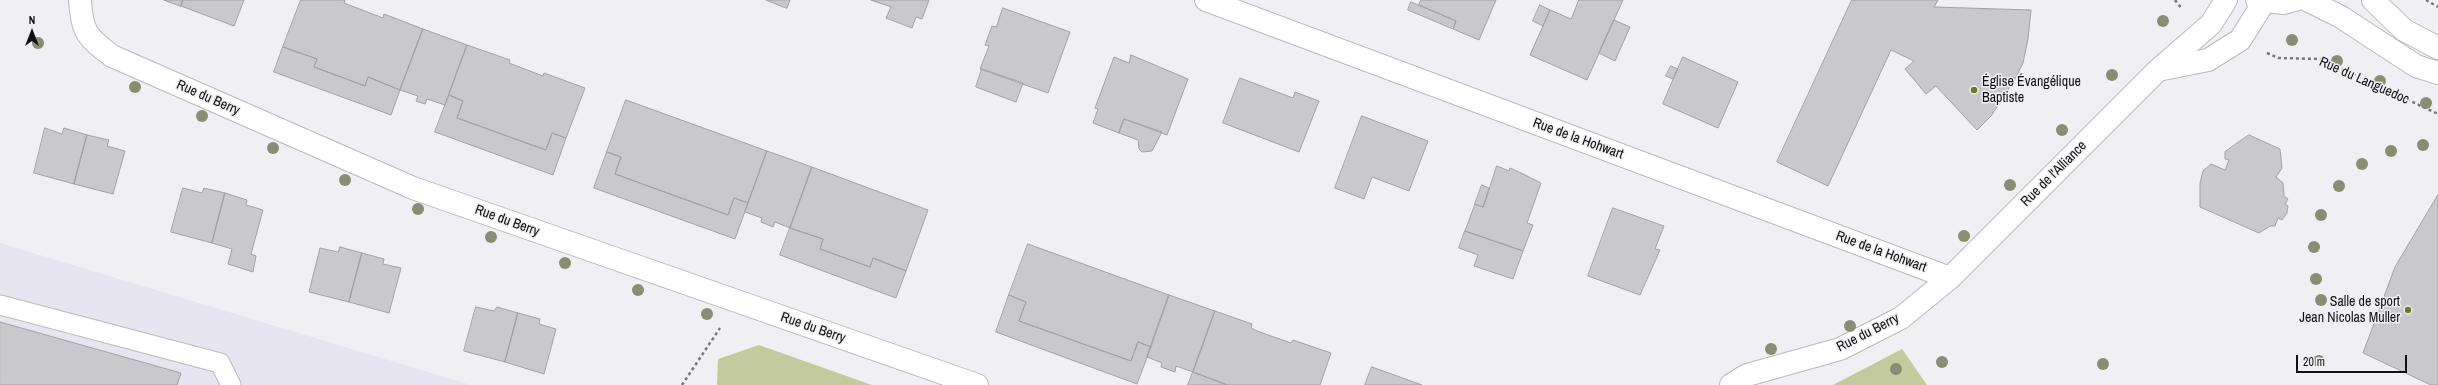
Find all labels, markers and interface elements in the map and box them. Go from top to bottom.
north arrow [12,12,52,52]
text: N [29,13,35,27]
street label: Rue du Languedoc [2316,54,2412,108]
place label: Église Évangélique Baptiste [1982,74,2081,106]
street label: Rue du Berry [174,77,242,119]
marker: Église Évangélique Baptiste [1969,85,1979,95]
street label: Rue de la Hohwart [1530,115,1626,163]
street label: Rue de l'Alliance [2018,138,2090,210]
street label: Rue du Berry [472,202,542,240]
street label: Rue de la Hohwart [1833,228,1929,276]
place label: Salle de sport Jean Nicolas Muller [2299,294,2400,326]
marker: Salle de sport Jean Nicolas Muller [2403,305,2413,315]
street label: Rue du Berry [778,309,848,347]
street label: Rue du Berry [1834,310,1902,356]
scale bar [2298,347,2409,373]
text: 20 m [2303,354,2325,370]

